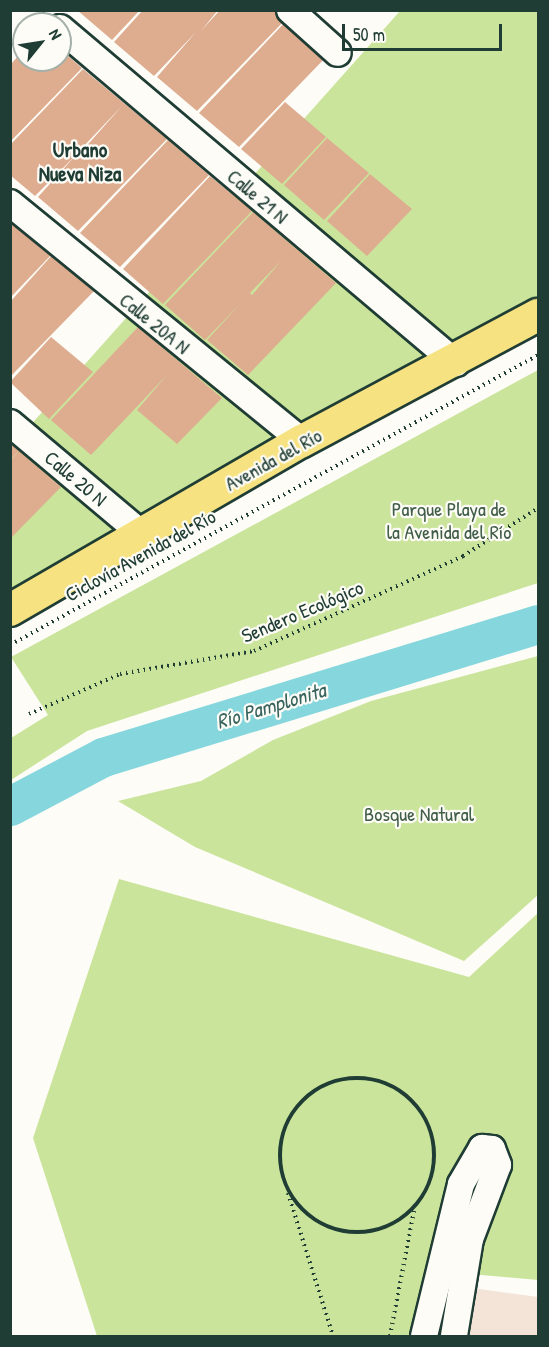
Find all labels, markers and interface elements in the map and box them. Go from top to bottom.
north arrow [12,12,72,72]
scale bar [345,12,506,50]
text: 50 m [353,22,385,47]
text: N [44,25,68,43]
district label: Urbano Nueva Niza [39,137,121,187]
street label: Calle 21 N [223,164,293,228]
street label: Calle 20A N [115,287,195,359]
street label: Avenida del Río [220,423,326,495]
street label: Calle 20 N [40,445,112,511]
park label: Parque Playa de la Avenida del Río [387,496,511,543]
street label: Ciclovía Avenida del Río [61,504,219,606]
street label: Sendero Ecológico [238,575,366,647]
water label: Río Pamplonita [213,677,329,735]
park label: Bosque Natural [364,801,474,825]

